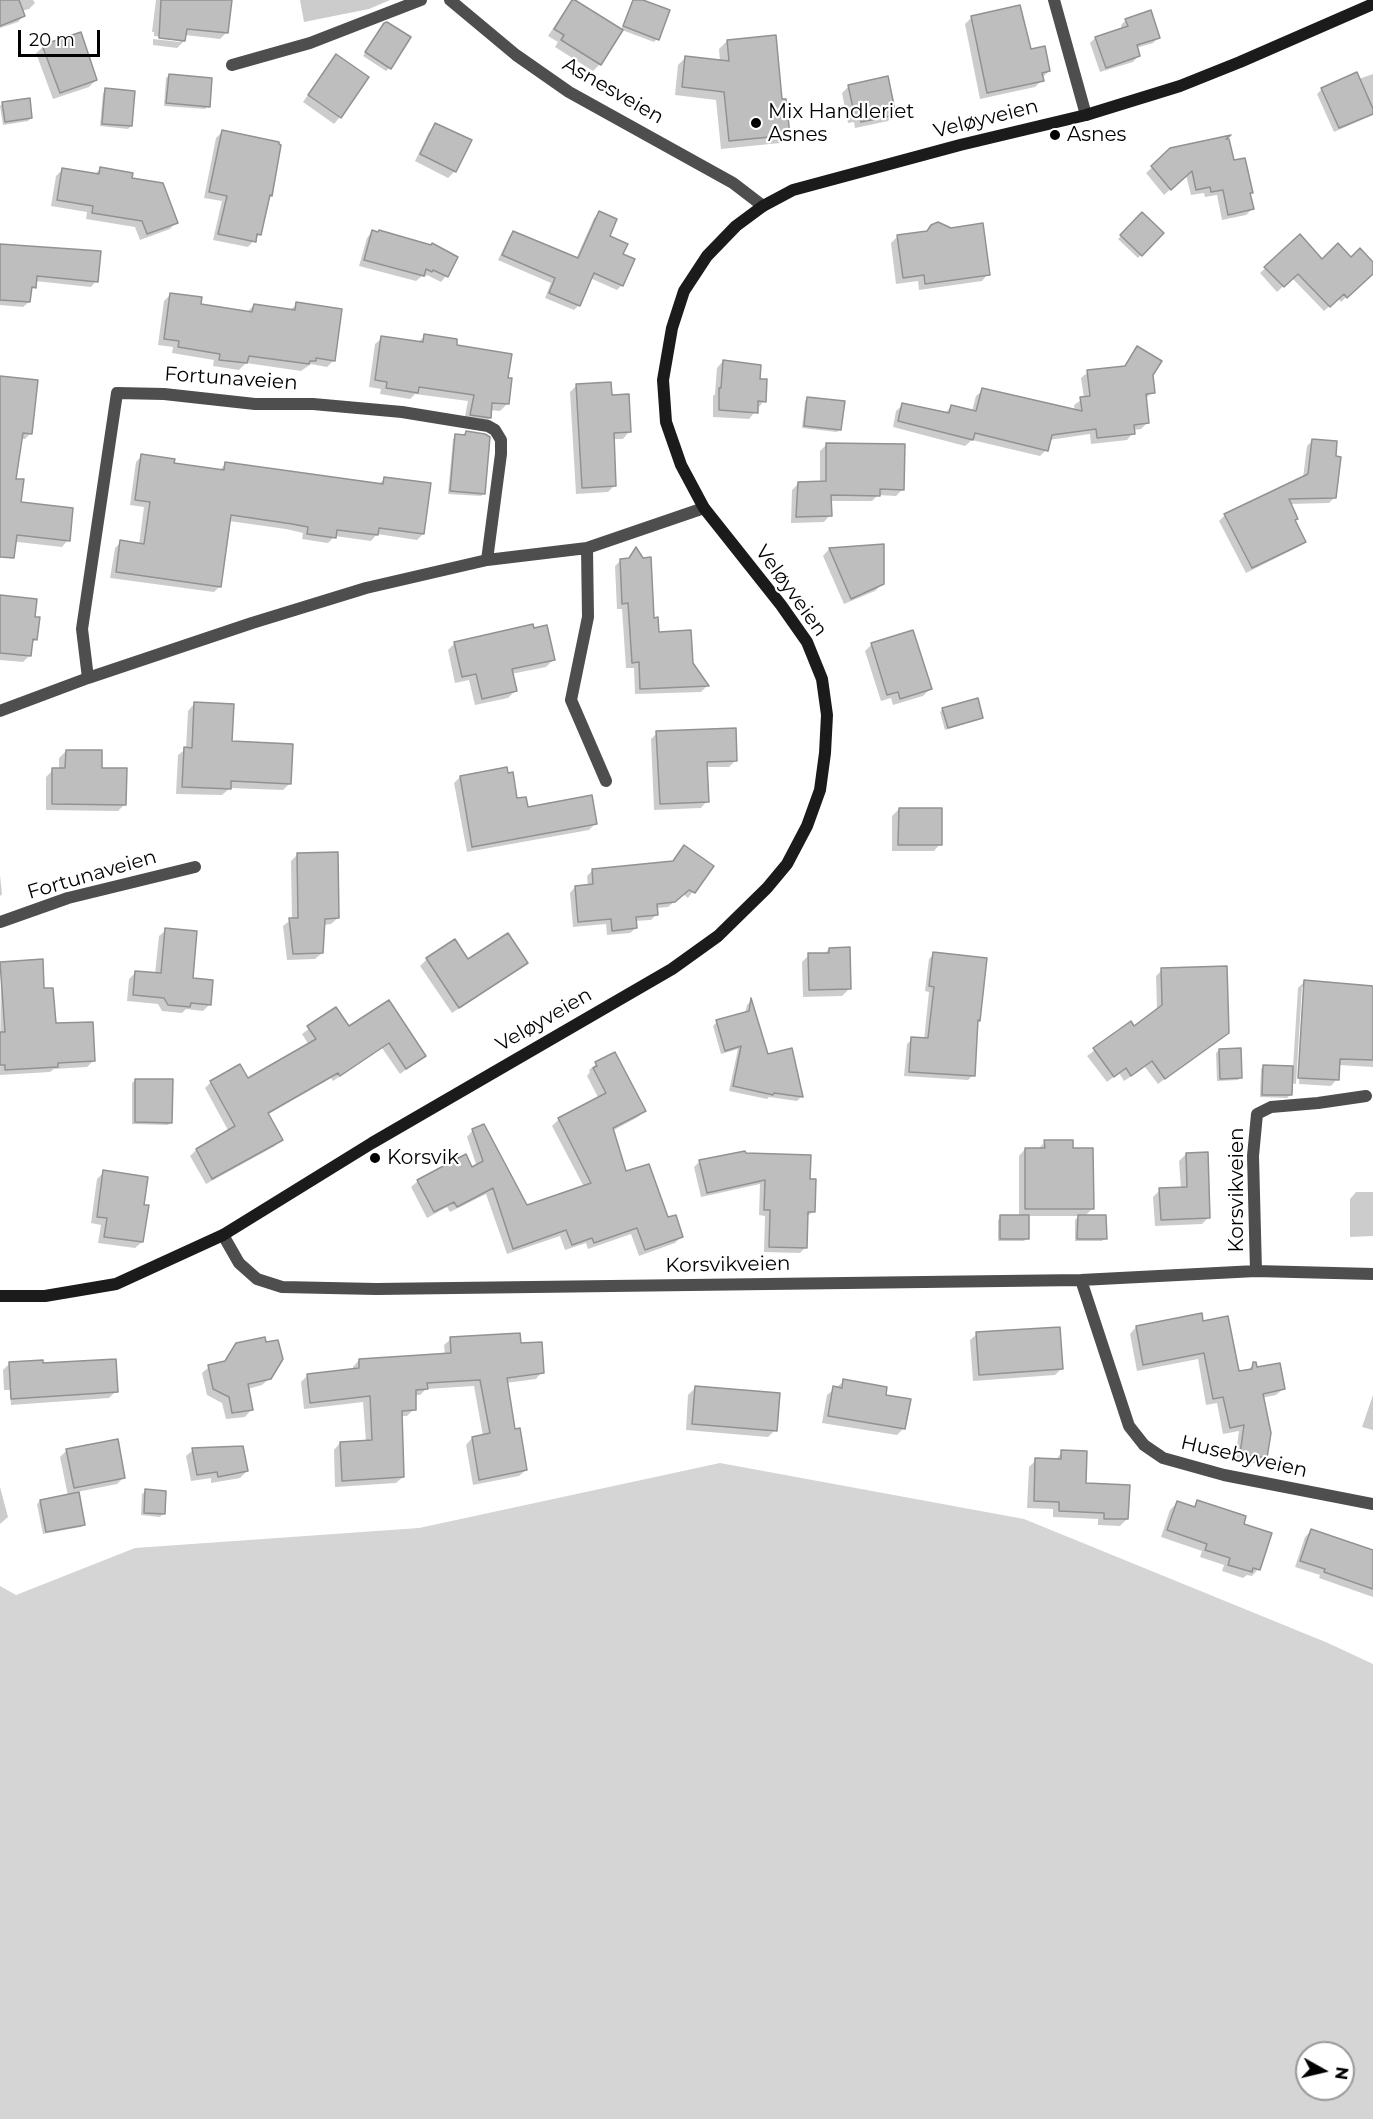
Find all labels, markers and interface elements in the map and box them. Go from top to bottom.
scale bar [21,18,104,56]
text: 20 m [29,29,75,51]
street label: Asnesveien [558,52,668,130]
street label: Veløyveien [931,94,1041,144]
place label: Mix Handleriet Asnes [768,100,914,147]
marker: Mix Handleriet Asnes [749,116,763,130]
place label: Asnes [1067,123,1126,147]
marker: Asnes [1048,128,1062,142]
street label: Fortunaveien [164,362,298,396]
street label: Veløyveien [750,541,832,641]
street label: Fortunaveien [25,845,159,905]
street label: Veløyveien [492,983,596,1057]
street label: Korsvikveien [1225,1127,1249,1253]
place label: Korsvik [387,1146,459,1170]
marker: Korsvik [368,1151,382,1165]
street label: Korsvikveien [665,1252,791,1278]
street label: Husebyveien [1178,1431,1310,1483]
north arrow [1295,2041,1355,2101]
text: N [1331,2066,1352,2081]

